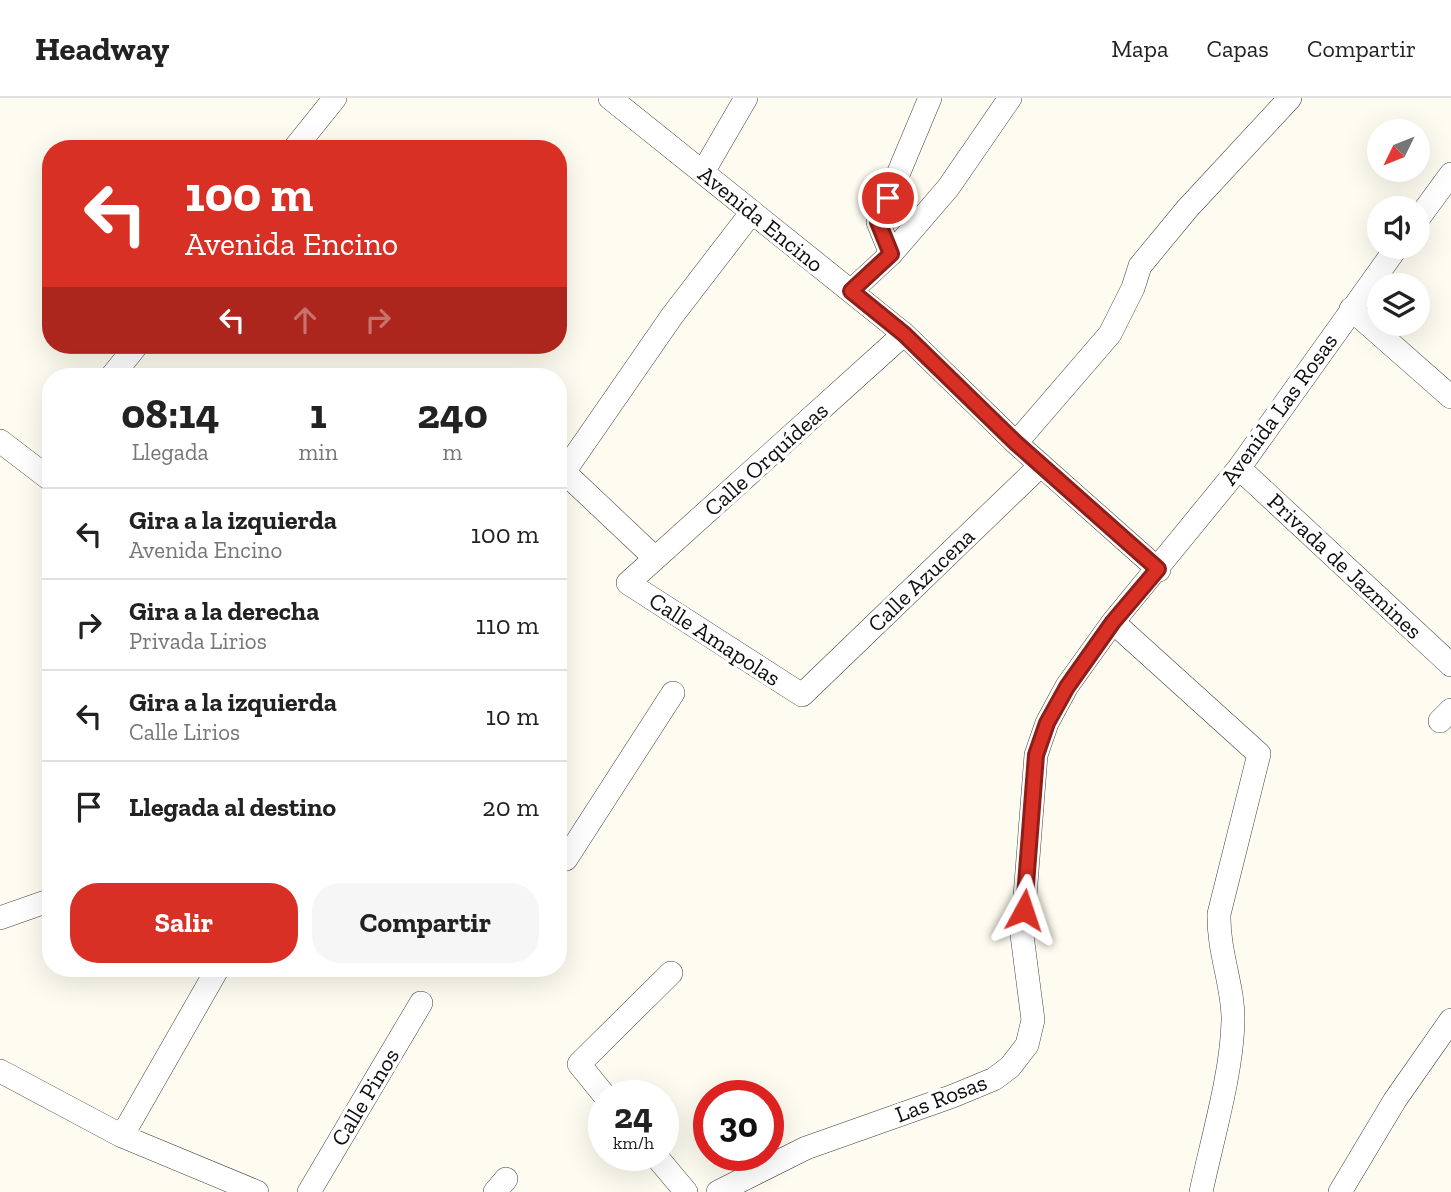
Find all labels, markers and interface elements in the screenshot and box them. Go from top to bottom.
text: Headway [35,29,169,68]
text: Mapa [1111,34,1168,63]
text: Capas [1206,34,1269,63]
text: Compartir [1307,34,1416,63]
north arrow [1367,119,1430,182]
map controls [1367,119,1430,336]
street label: Avenida Encino [693,160,829,278]
text: 100 m [185,165,313,224]
icon: left [70,168,161,259]
pin [858,168,918,228]
icon: arrive [869,179,907,217]
button: sound [1367,196,1430,259]
text: Avenida Encino [185,225,398,263]
button: layers [1367,273,1430,336]
icon: left [213,301,251,339]
icon: ahead [286,301,324,339]
icon: right [359,301,397,339]
street label: Avenida Las Rosas [1215,328,1343,490]
text: 08:14 [121,388,219,439]
text: 1 [310,388,327,439]
text: 240 [417,388,488,439]
street label: Calle Orquídeas [698,396,834,522]
text: Llegada [132,438,209,466]
text: min [299,438,338,466]
text: m [443,438,462,466]
street label: Privada de Jazmines [1262,487,1428,645]
text: Gira a la izquierda [129,504,337,536]
icon: left [70,515,108,553]
text: 100 m [471,518,539,550]
street label: Calle Azucena [862,522,980,638]
text: Avenida Encino [129,536,282,564]
street label: Calle Amapolas [644,586,786,692]
text: Gira a la derecha [129,595,319,627]
icon: right [70,606,108,644]
text: 110 m [476,609,539,641]
text: Privada Lirios [129,627,267,655]
text: Gira a la izquierda [129,686,337,718]
icon: left [70,697,108,735]
text: 10 m [486,700,539,732]
text: Calle Lirios [129,718,240,746]
icon: arrive [70,788,108,826]
text: Llegada al destino [129,791,336,823]
text: 20 m [482,791,539,823]
position arrow [987,873,1061,947]
button: Salir [70,883,298,963]
button: Compartir [312,883,539,963]
street label: Calle Pinos [325,1043,405,1151]
street label: Las Rosas [891,1068,991,1128]
speed limit sign: 30 [693,1080,784,1171]
text: 24 [614,1095,653,1137]
text: km/h [613,1132,654,1154]

